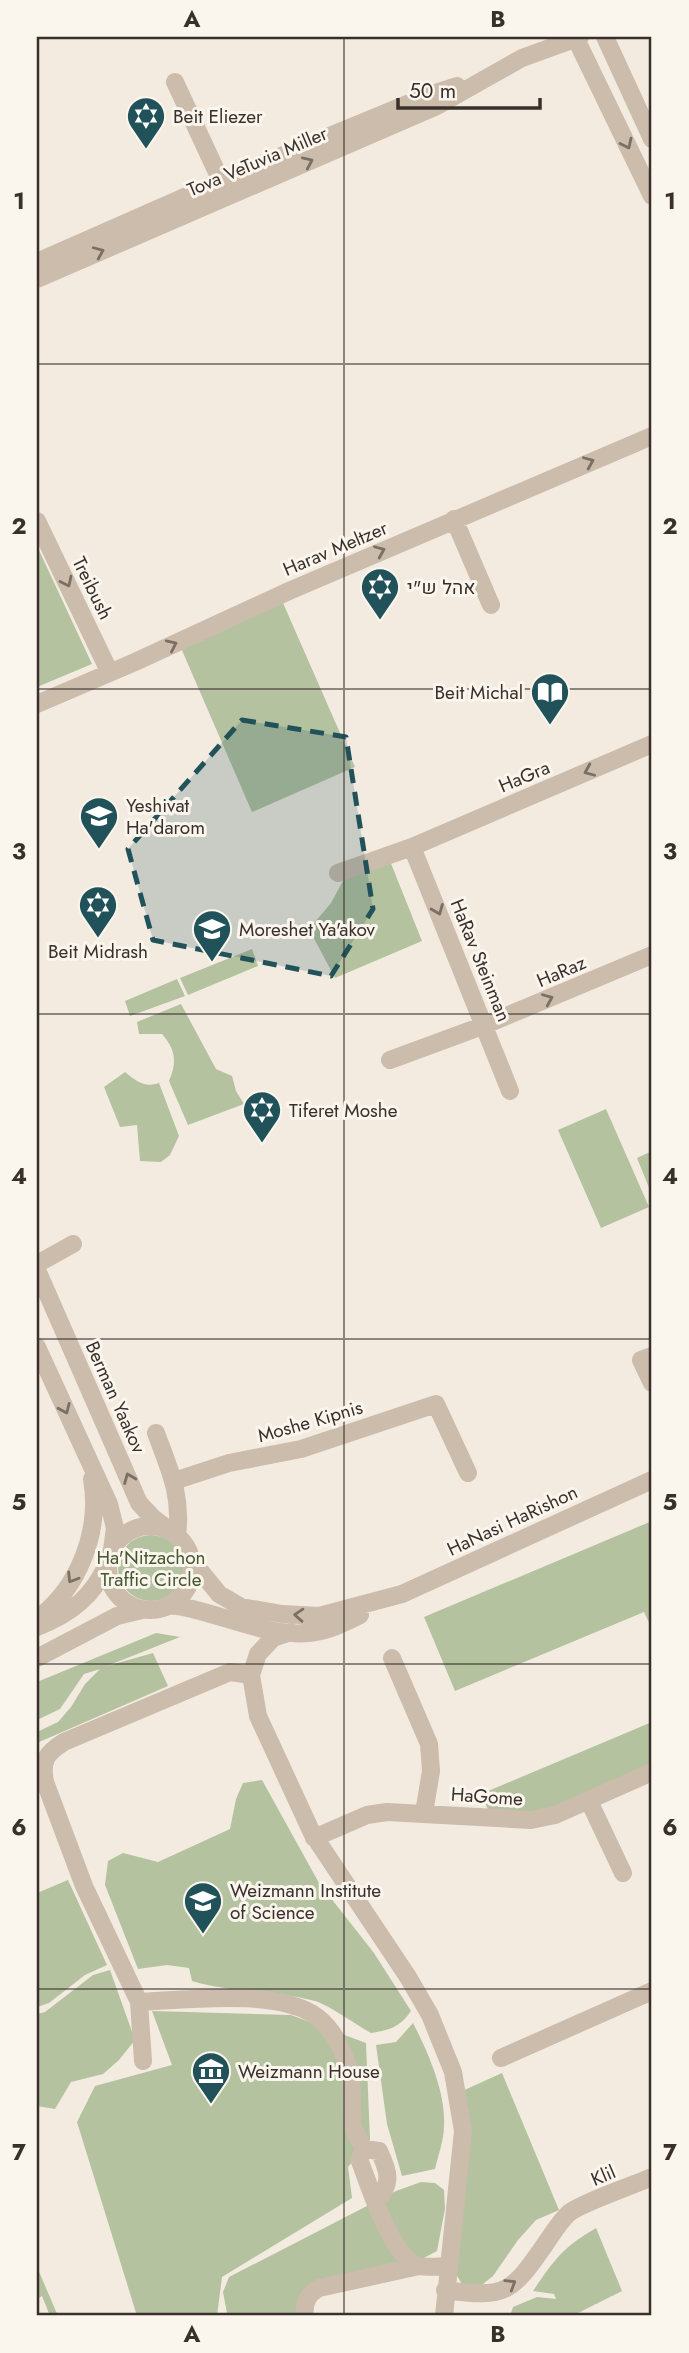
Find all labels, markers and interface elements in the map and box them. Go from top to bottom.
text: A [183,2,201,36]
text: B [490,2,506,36]
scale bar [398,66,540,110]
text: 50 m [409,76,456,106]
synagogue icon: Beit Eliezer [125,95,167,150]
place label: Beit Eliezer [173,103,263,130]
street label: Tova VeTuvia Miller [183,120,332,203]
one-way arrow [619,137,633,149]
one-way arrow [301,156,313,170]
text: 1 [13,184,25,218]
text: 1 [664,184,676,218]
one-way arrow [92,246,105,260]
one-way arrow [582,456,594,470]
text: 2 [11,509,27,543]
text: 2 [662,509,678,543]
street label: Harav Meltzer [279,514,392,583]
one-way arrow [373,546,385,560]
street label: Treibush [66,552,119,624]
synagogue icon: אהל ש"י [359,566,401,621]
place label: אהל ש"י [407,574,475,601]
one-way arrow [58,575,72,588]
one-way arrow [165,639,178,653]
library icon: Beit Michal [529,671,571,726]
place label: Beit Michal [435,679,523,706]
street label: HaGra [494,754,554,799]
one-way arrow [584,763,597,777]
place label: Yeshivat Ha'darom [126,792,205,841]
school or university icon: Yeshivat Ha'darom [78,795,120,850]
text: 3 [12,834,26,868]
text: 3 [663,834,677,868]
synagogue icon: Beit Midrash [77,884,119,939]
street label: HaRav Steinman [444,895,517,1026]
one-way arrow [430,902,444,915]
school or university icon: Moreshet Ya'akov [191,908,233,963]
place label: Moreshet Ya'akov [239,916,376,943]
place label: Beit Midrash [48,938,148,965]
street label: HaRaz [532,949,590,994]
one-way arrow [542,993,554,1007]
synagogue icon: Tiferet Moshe [241,1089,283,1144]
place label: Tiferet Moshe [289,1097,398,1124]
text: 4 [11,1159,27,1193]
text: 4 [662,1159,678,1193]
street label: Berman Yaakov [79,1337,153,1458]
street label: Moshe Kipnis [255,1394,366,1449]
one-way arrow [57,1402,71,1414]
one-way arrow [123,1472,137,1484]
street label: HaNasi HaRishon [443,1478,582,1563]
text: 5 [12,1485,26,1519]
text: 5 [663,1485,677,1519]
park label: Ha'Nitzachon Traffic Circle [96,1544,206,1593]
one-way arrow [68,1571,81,1584]
one-way arrow [293,1608,304,1623]
street label: HaGome [450,1781,524,1813]
text: 6 [11,1810,27,1844]
text: 6 [662,1810,678,1844]
place label: Weizmann Institute of Science [230,1877,381,1926]
school or university icon: Weizmann Institute of Science [182,1880,224,1935]
museum icon: Weizmann House [190,2050,232,2105]
place label: Weizmann House [238,2058,380,2085]
text: 7 [12,2135,26,2169]
text: 7 [663,2135,677,2169]
street label: Klil [587,2158,620,2193]
one-way arrow [503,2280,516,2293]
text: A [183,2317,201,2351]
text: B [490,2317,506,2351]

